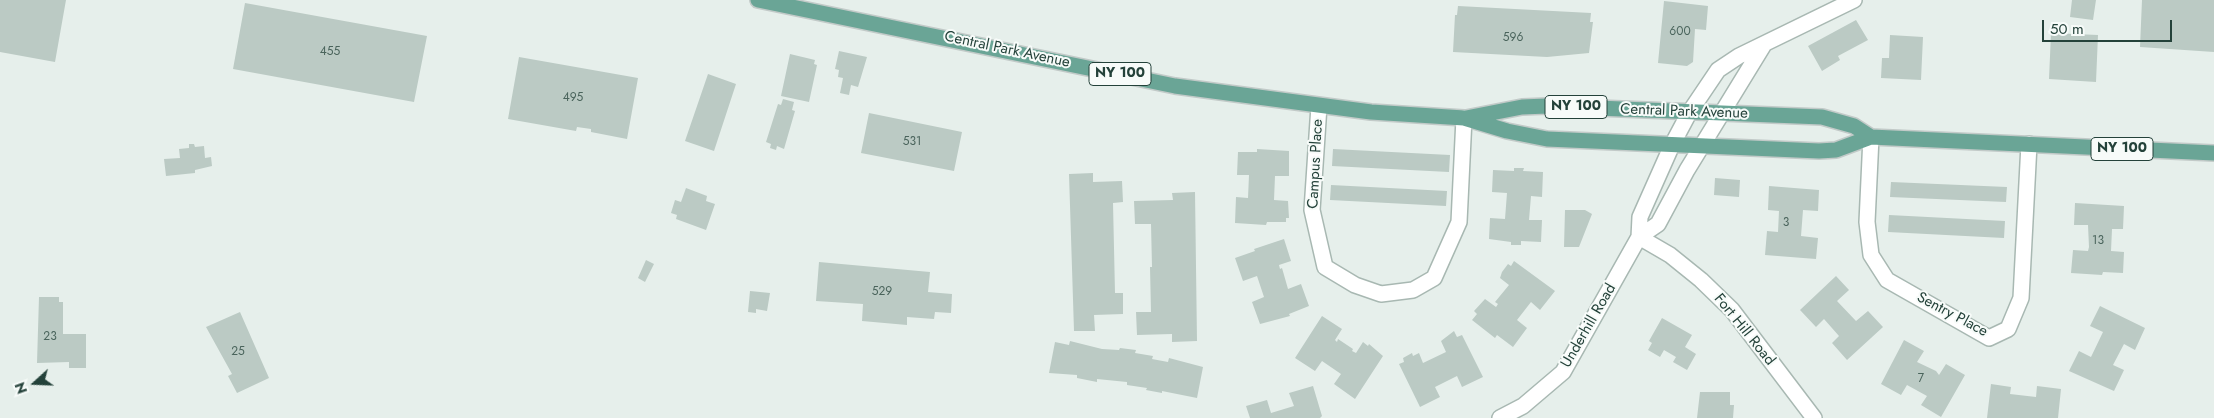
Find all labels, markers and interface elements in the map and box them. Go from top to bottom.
scale bar [2044,10,2174,42]
text: 50 m [2050,18,2084,40]
house number: 600 [1669,25,1691,39]
street label: Central Park Avenue [943,28,1071,72]
house number: 596 [1503,31,1523,45]
house number: 455 [320,45,340,59]
road number: NY 100 [1089,62,1151,86]
house number: 495 [563,91,583,105]
road number: NY 100 [1545,95,1607,118]
street label: Central Park Avenue [1620,101,1748,123]
street label: Campus Place [1305,119,1327,209]
house number: 531 [903,135,921,149]
road number: NY 100 [2091,138,2153,160]
house number: 3 [1783,216,1789,230]
house number: 13 [2092,234,2104,248]
street label: Underhill Road [1558,281,1620,371]
house number: 529 [872,285,892,299]
street label: Sentry Place [1913,289,1991,341]
street label: Fort Hill Road [1710,291,1778,369]
house number: 23 [43,330,57,344]
house number: 25 [231,345,245,359]
north arrow [10,358,60,408]
house number: 7 [1918,372,1924,386]
text: N [10,379,32,397]

